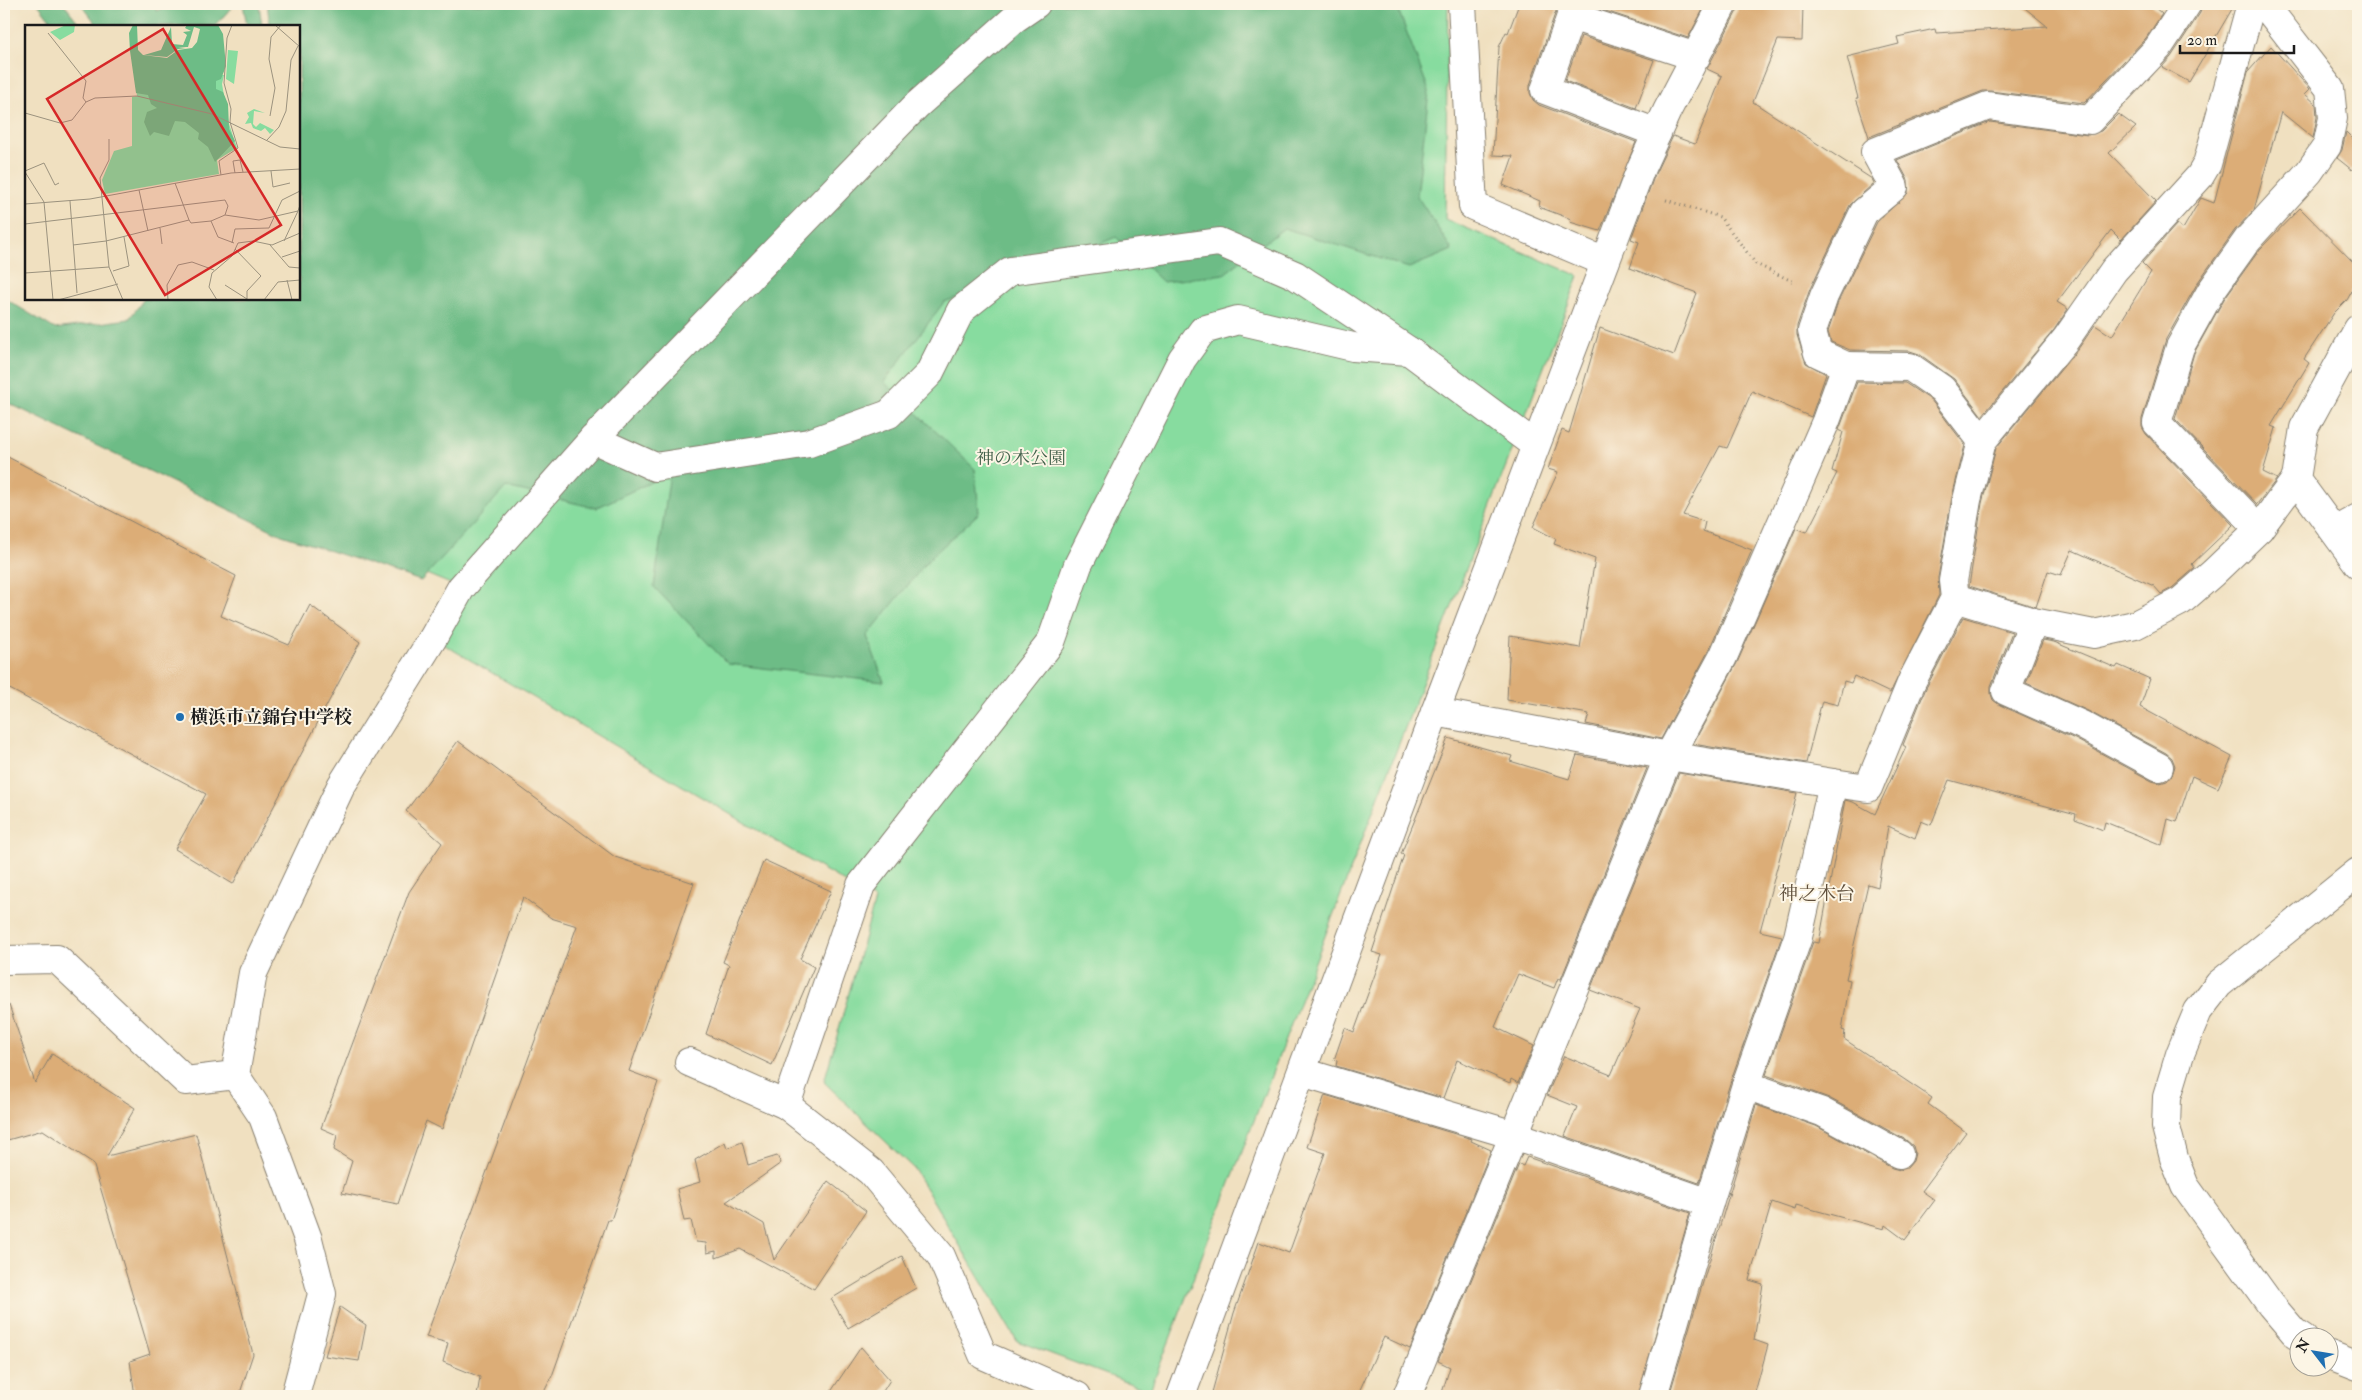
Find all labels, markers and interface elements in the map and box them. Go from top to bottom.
scale bar [2180,22,2293,54]
inset map [25,25,300,300]
text: 20 m [2187,31,2217,50]
park label: 神の木公園 [976,447,1066,470]
place label: 横浜市立錦台中学校 [190,706,352,729]
marker: 横浜市立錦台中学校 [174,711,186,723]
district label: 神之木台 [1779,882,1855,906]
north arrow [2290,1328,2340,1378]
text: N [2292,1335,2314,1356]

